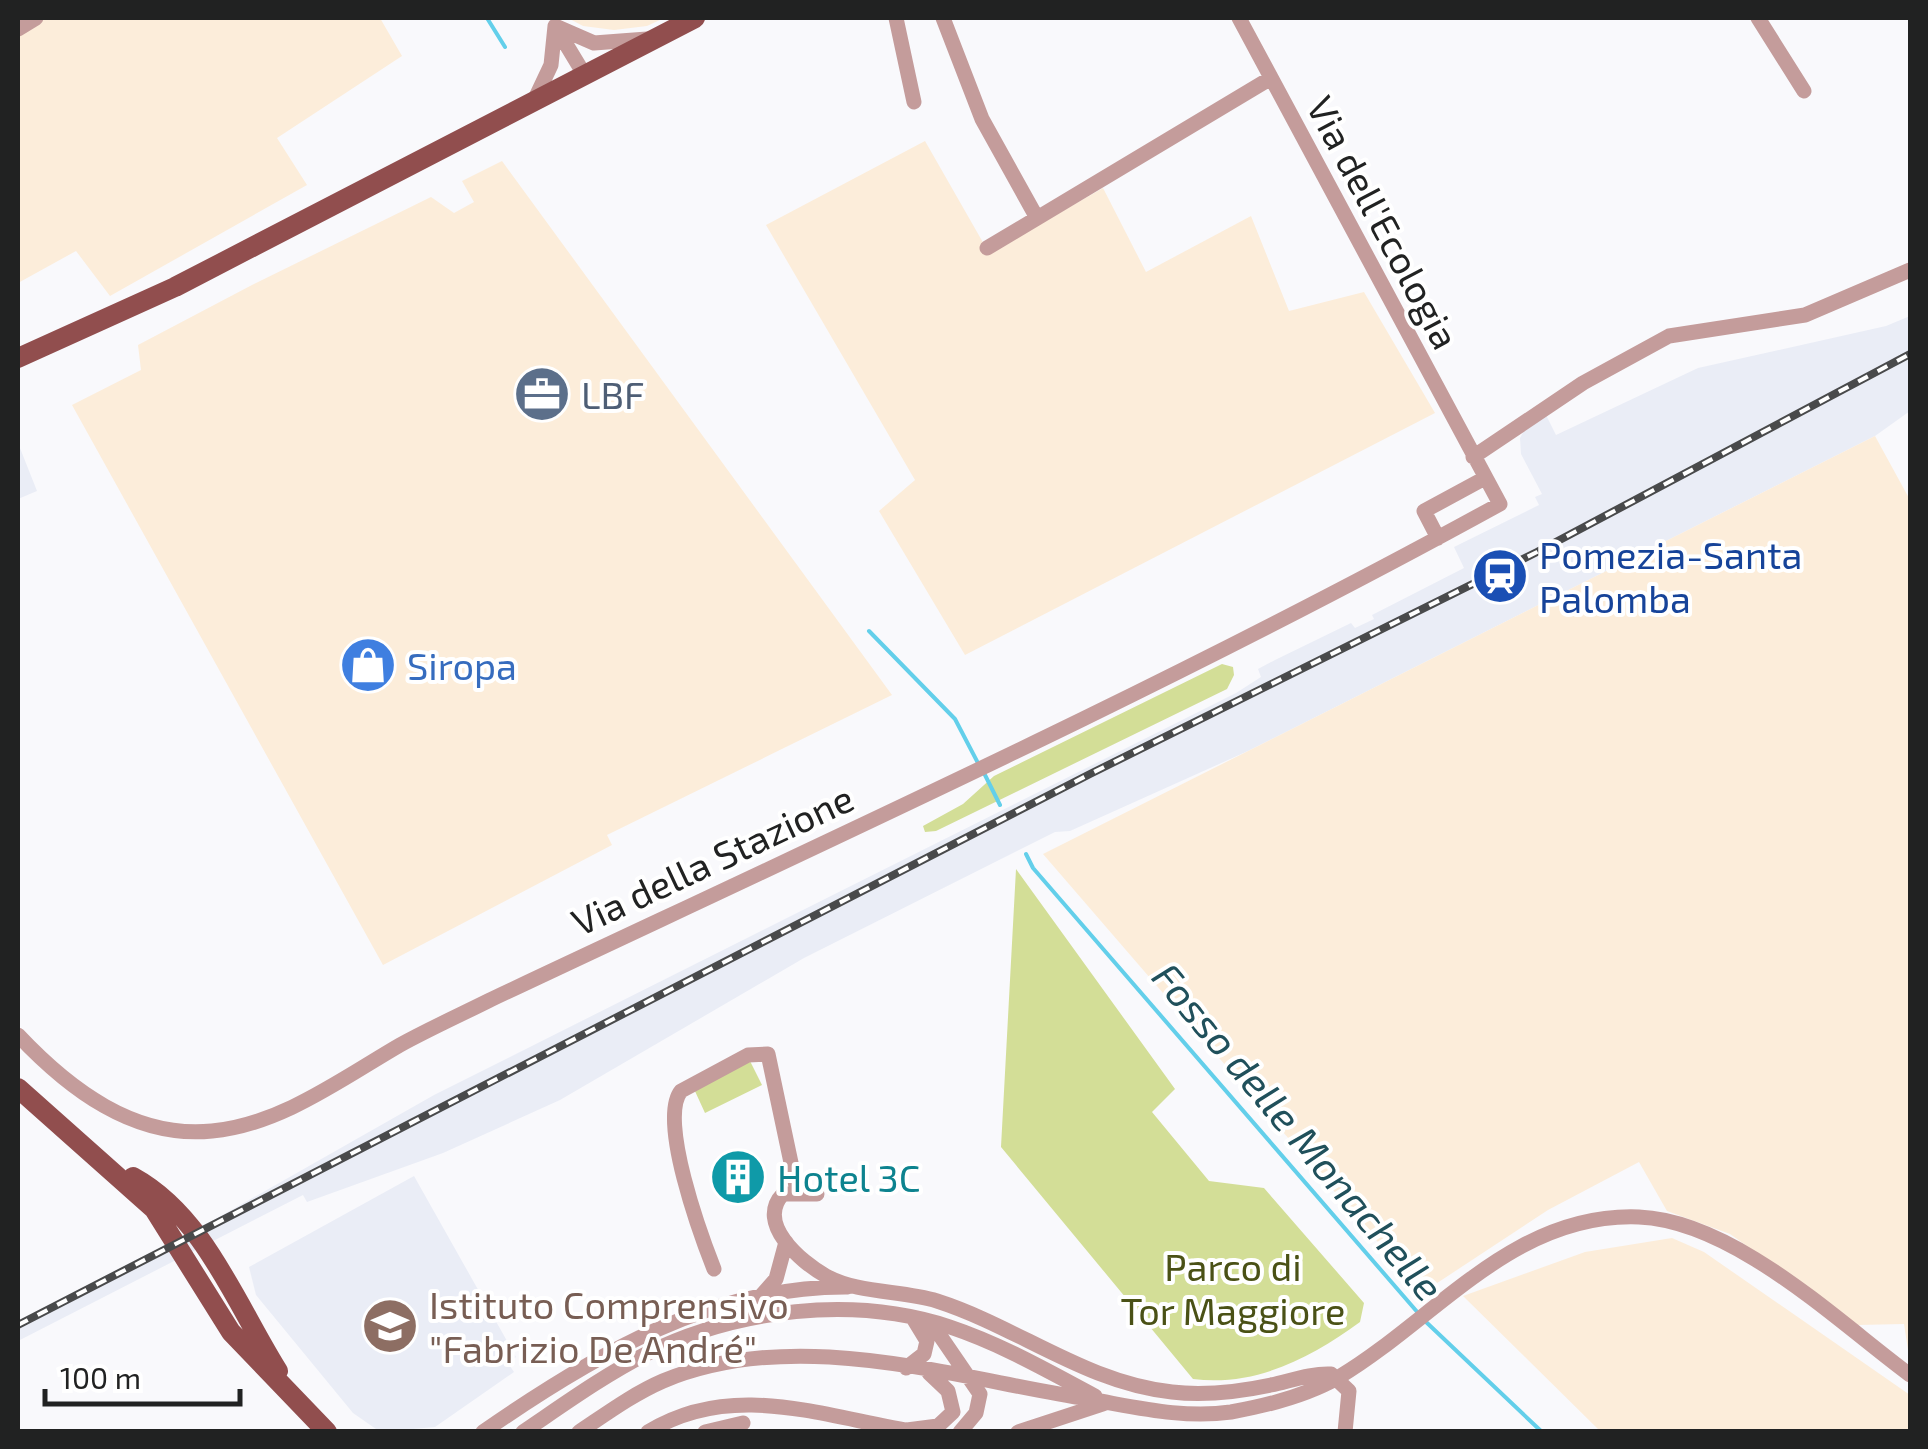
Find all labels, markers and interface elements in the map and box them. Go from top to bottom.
street label: Via dell'Ecologia [1298,88,1470,356]
office icon: LBF [512,364,572,424]
place label: LBF [581,371,645,417]
place label: Pomezia-Santa Palomba [1539,531,1802,621]
station icon: Pomezia-Santa Palomba [1470,546,1530,606]
shop icon: Siropa [338,635,398,695]
place label: Siropa [407,642,517,688]
street label: Via della Stazione [564,774,860,944]
water label: Fosso delle Monachelle [1144,952,1454,1310]
building icon: Hotel 3C [708,1147,768,1207]
place label: Hotel 3C [777,1154,920,1200]
park label: Parco di Tor Maggiore [1120,1243,1346,1333]
place label: Istituto Comprensivo "Fabrizio De André" [429,1281,789,1371]
school or university icon: Istituto Comprensivo "Fabrizio De André" [360,1296,420,1356]
scale bar [45,1344,240,1406]
text: 100 m [60,1359,141,1395]

